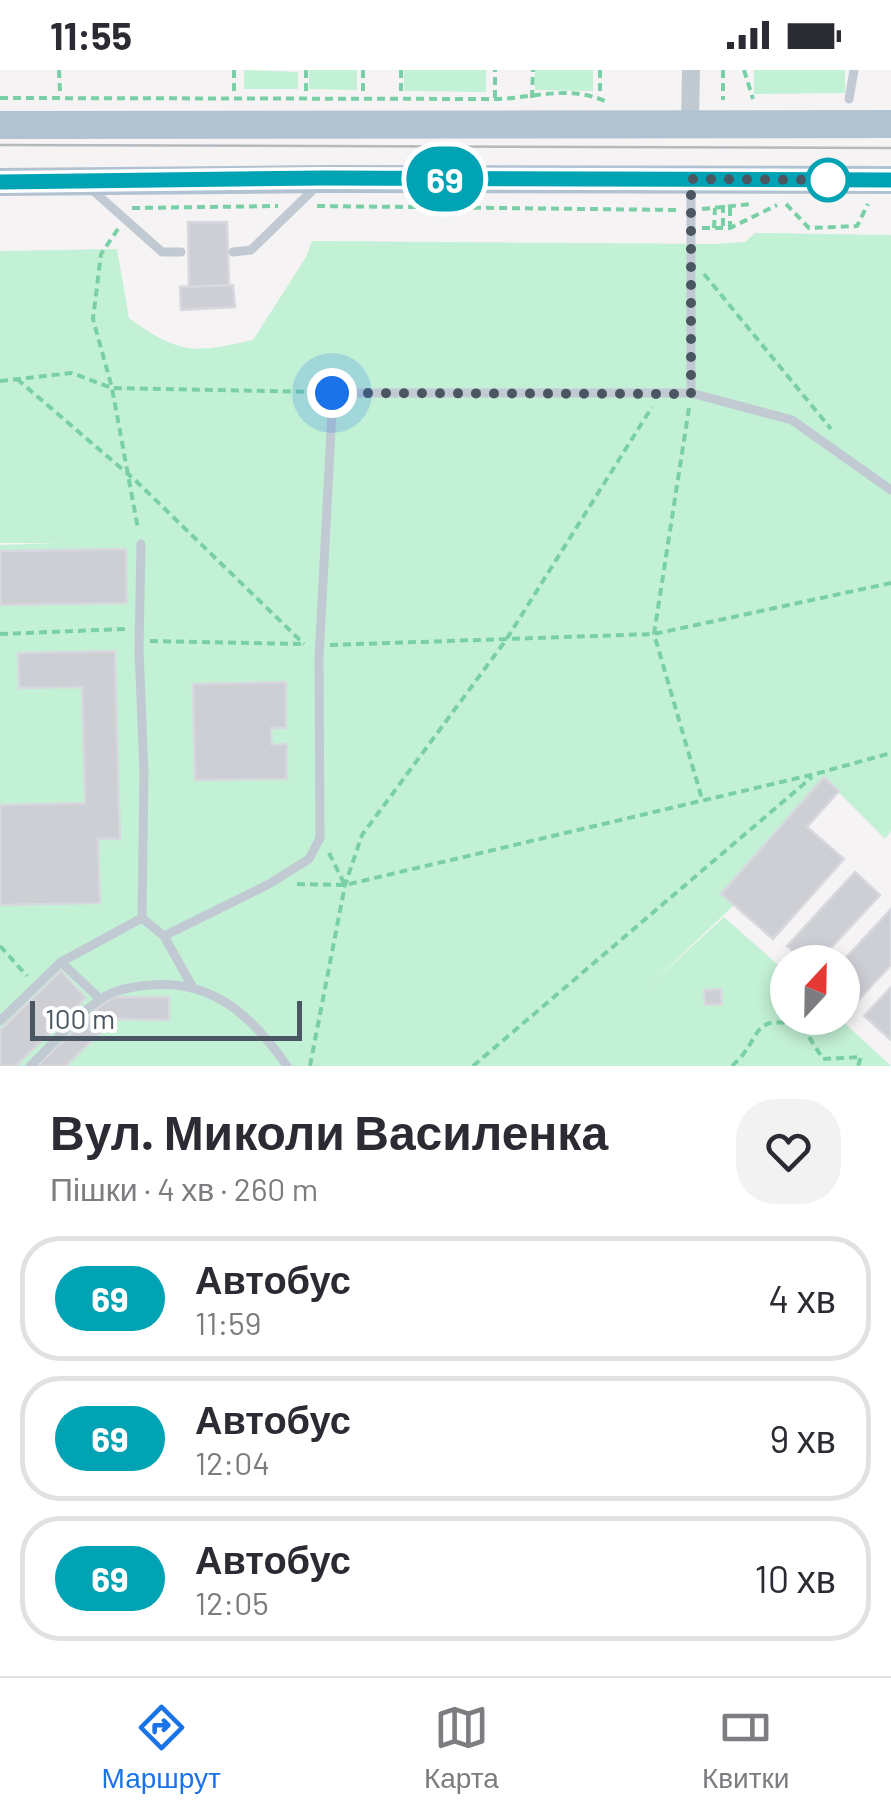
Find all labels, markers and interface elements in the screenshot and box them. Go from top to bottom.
text: 11:55 [50,12,132,58]
line badge: 69 [400,146,490,212]
text: 69 [426,158,464,200]
unlabelled marker [807,159,849,201]
your location [307,368,357,418]
north arrow [770,945,860,1035]
map controls [770,945,860,1035]
scale bar [30,996,302,1040]
text: 100 m [45,1001,115,1035]
button: heart [736,1099,841,1204]
text: Вул. Миколи Василенка [50,1102,608,1160]
text: Пішки · 4 хв · 260 m [50,1169,318,1207]
text: Автобус [195,1256,351,1302]
text: 4 хв [768,1275,836,1321]
text: 69 [91,1277,129,1319]
text: 11:59 [195,1303,261,1341]
text: Автобус [195,1396,351,1442]
text: 9 хв [769,1415,836,1461]
text: 69 [91,1417,129,1459]
text: 12:04 [195,1443,270,1481]
text: Автобус [195,1536,351,1582]
text: 10 хв [754,1555,836,1601]
text: 69 [91,1557,129,1599]
text: 12:05 [195,1583,269,1621]
tab: Маршрут [102,1700,221,1795]
tab: Карта [424,1700,499,1795]
tab: Квитки [702,1700,789,1795]

